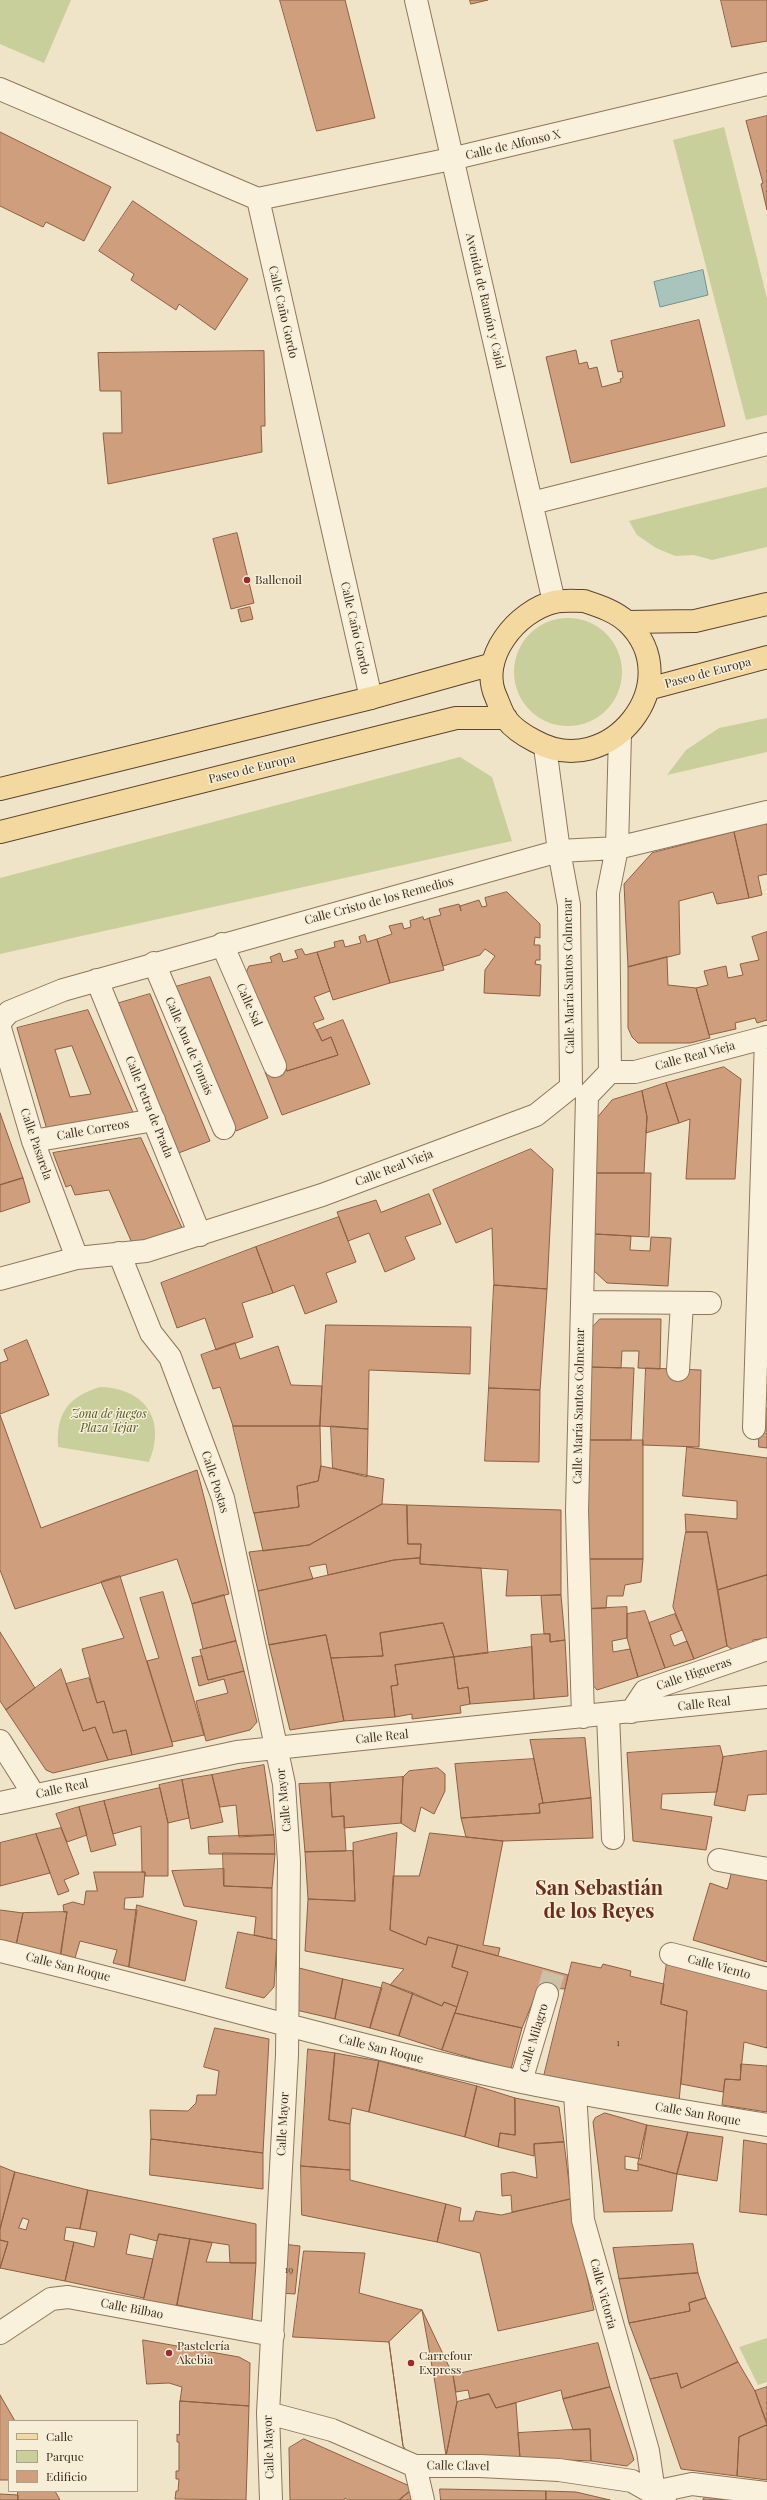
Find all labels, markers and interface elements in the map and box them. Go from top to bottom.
street label: Calle de Alfonso X [464,127,562,163]
street label: Avenida de Ramón y Cajal [462,232,508,370]
street label: Calle Caño Gordo [265,264,301,360]
place label: Ballenoil [255,573,302,587]
marker: Ballenoil [242,575,252,585]
street label: Calle Caño Gordo [337,580,373,676]
street label: Paseo de Europa [663,655,753,691]
street label: Paseo de Europa [207,751,297,787]
street label: Calle Cristo de los Remedios [303,874,455,928]
street label: Calle María Santos Colmenar [560,898,578,1054]
street label: Calle Sal [233,981,265,1029]
street label: Calle Ana de Tomás [162,995,216,1097]
street label: Calle Real Vieja [653,1038,737,1074]
street label: Calle Petra de Prada [122,1054,176,1160]
street label: Calle Pasarela [17,1106,55,1182]
street label: Calle Correos [56,1117,130,1143]
street label: Calle Real Vieja [353,1147,435,1189]
street label: Calle María Santos Colmenar [570,1328,588,1484]
park label: Zona de juegos Plaza Tejar [71,1407,147,1435]
street label: Calle Postas [198,1449,232,1515]
street label: Calle Higueras [654,1654,734,1694]
street label: Calle Real [677,1694,731,1714]
street label: Calle Real [355,1727,409,1747]
street label: Calle Mayor [273,1767,295,1833]
street label: Calle Real [34,1776,90,1802]
district label: San Sebastián de los Reyes [535,1877,663,1924]
street label: Calle San Roque [24,1950,112,1984]
street label: Calle Viento [686,1952,752,1982]
street label: Calle Milagro [517,2002,551,2074]
street label: Calle San Roque [337,2032,425,2066]
house number: 1 [616,2037,620,2049]
street label: Calle Mayor [274,2092,292,2156]
street label: Calle San Roque [654,2099,742,2129]
street label: Calle Victoria [587,2257,619,2331]
house number: 19 [285,2264,293,2276]
street label: Calle Bilbao [99,2296,165,2322]
place label: Pastelería Akebia [177,2339,230,2367]
marker: Pastelería Akebia [164,2348,174,2358]
place label: Carrefour Express [419,2349,472,2377]
marker: Carrefour Express [406,2358,416,2368]
street label: Calle Mayor [261,2415,277,2479]
legend [8,2420,138,2492]
text: Calle [46,2428,73,2444]
text: Parque [46,2448,84,2464]
street label: Calle Clavel [426,2458,490,2474]
text: Edificio [46,2468,87,2484]

